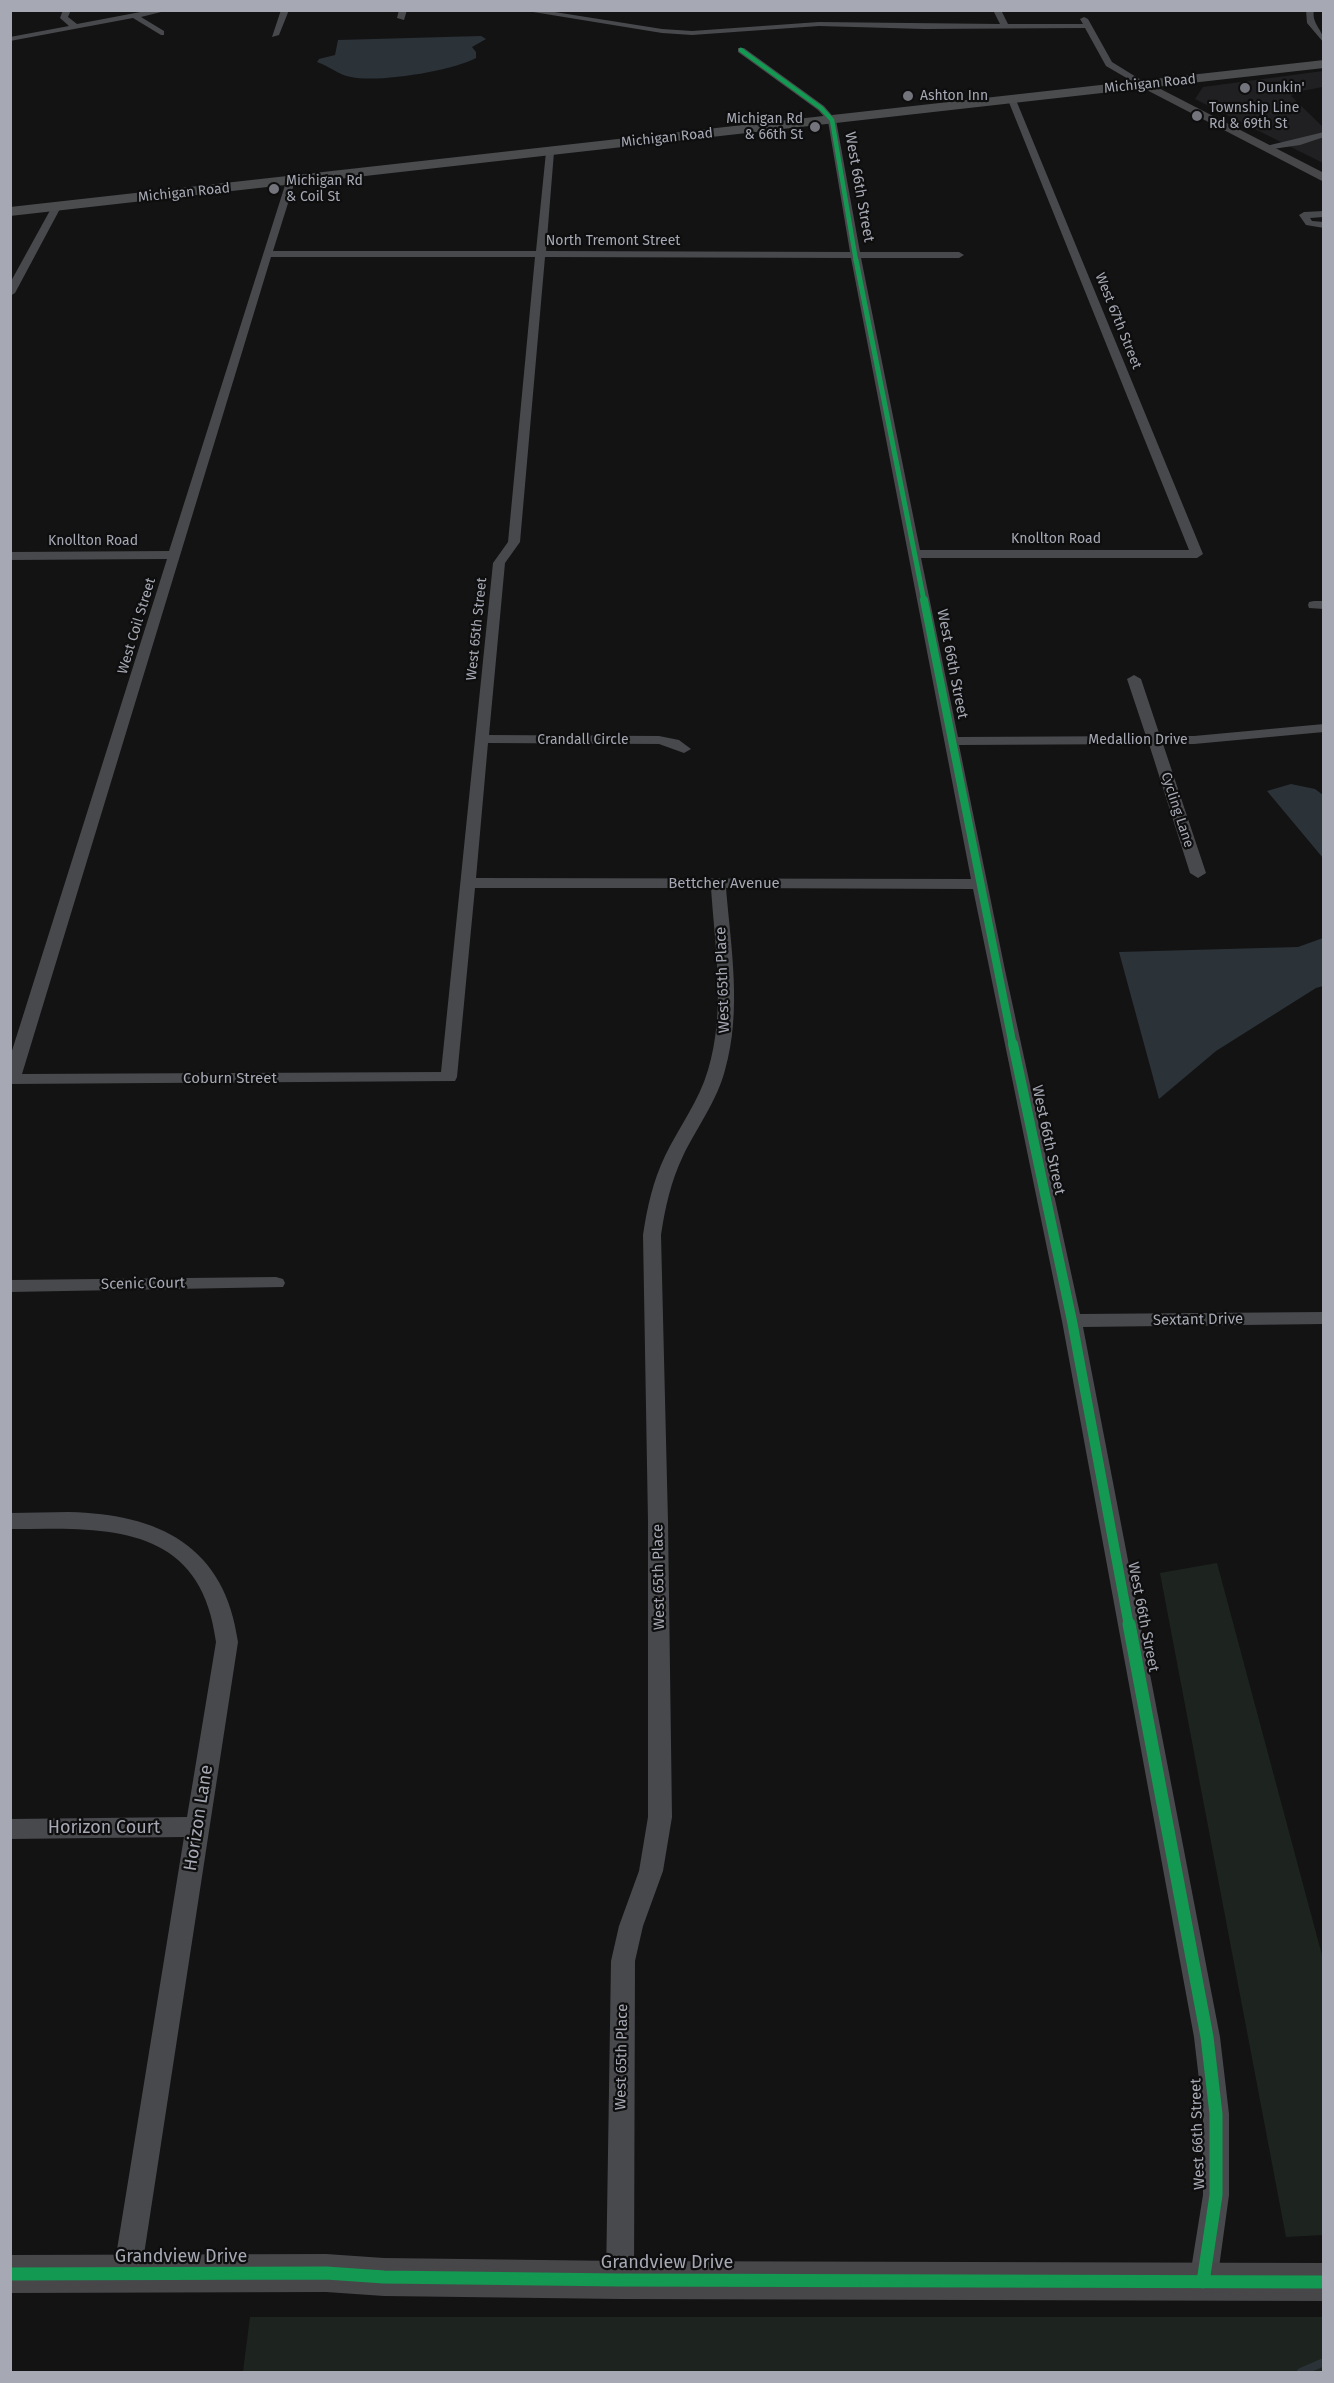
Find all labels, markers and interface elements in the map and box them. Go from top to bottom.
street label: Michigan Road [1103,71,1197,97]
place label: Dunkin' [1257,80,1305,96]
marker: Dunkin' [1238,81,1252,95]
place label: Ashton Inn [920,88,988,104]
marker: Ashton Inn [901,89,915,103]
place label: Township Line Rd & 69th St [1209,100,1299,132]
marker: Township Line Rd & 69th St [1190,109,1204,123]
place label: Michigan Rd & 66th St [726,111,803,144]
marker: Michigan Rd & 66th St [808,120,822,134]
street label: Michigan Road [620,125,714,151]
street label: West 66th Street [840,130,878,244]
place label: Michigan Rd & Coil St [286,173,363,206]
street label: Michigan Road [137,180,231,206]
marker: Michigan Rd & Coil St [267,182,281,196]
street label: North Tremont Street [546,233,680,249]
street label: West 67th Street [1091,270,1145,372]
street label: Knollton Road [1011,531,1101,547]
street label: Knollton Road [48,533,138,549]
street label: West Coil Street [114,576,160,676]
street label: West 65th Street [463,577,491,681]
street label: West 66th Street [933,607,971,721]
street label: Crandall Circle [537,732,629,748]
street label: Medallion Drive [1088,732,1188,748]
street label: Cycling Lane [1157,770,1197,850]
street label: Bettcher Avenue [668,875,780,893]
street label: West 65th Place [712,927,734,1033]
street label: Coburn Street [183,1070,277,1088]
street label: West 66th Street [1028,1084,1068,1196]
street label: Scenic Court [101,1274,185,1294]
street label: Sextant Drive [1153,1310,1243,1330]
street label: West 65th Place [649,1524,669,1630]
street label: West 66th Street [1124,1560,1162,1674]
street label: Horizon Lane [180,1763,218,1873]
street label: Horizon Court [48,1817,160,1839]
street label: West 65th Place [612,2004,632,2110]
street label: West 66th Street [1187,2078,1209,2190]
street label: Grandview Drive [115,2246,247,2268]
street label: Grandview Drive [601,2252,733,2274]

